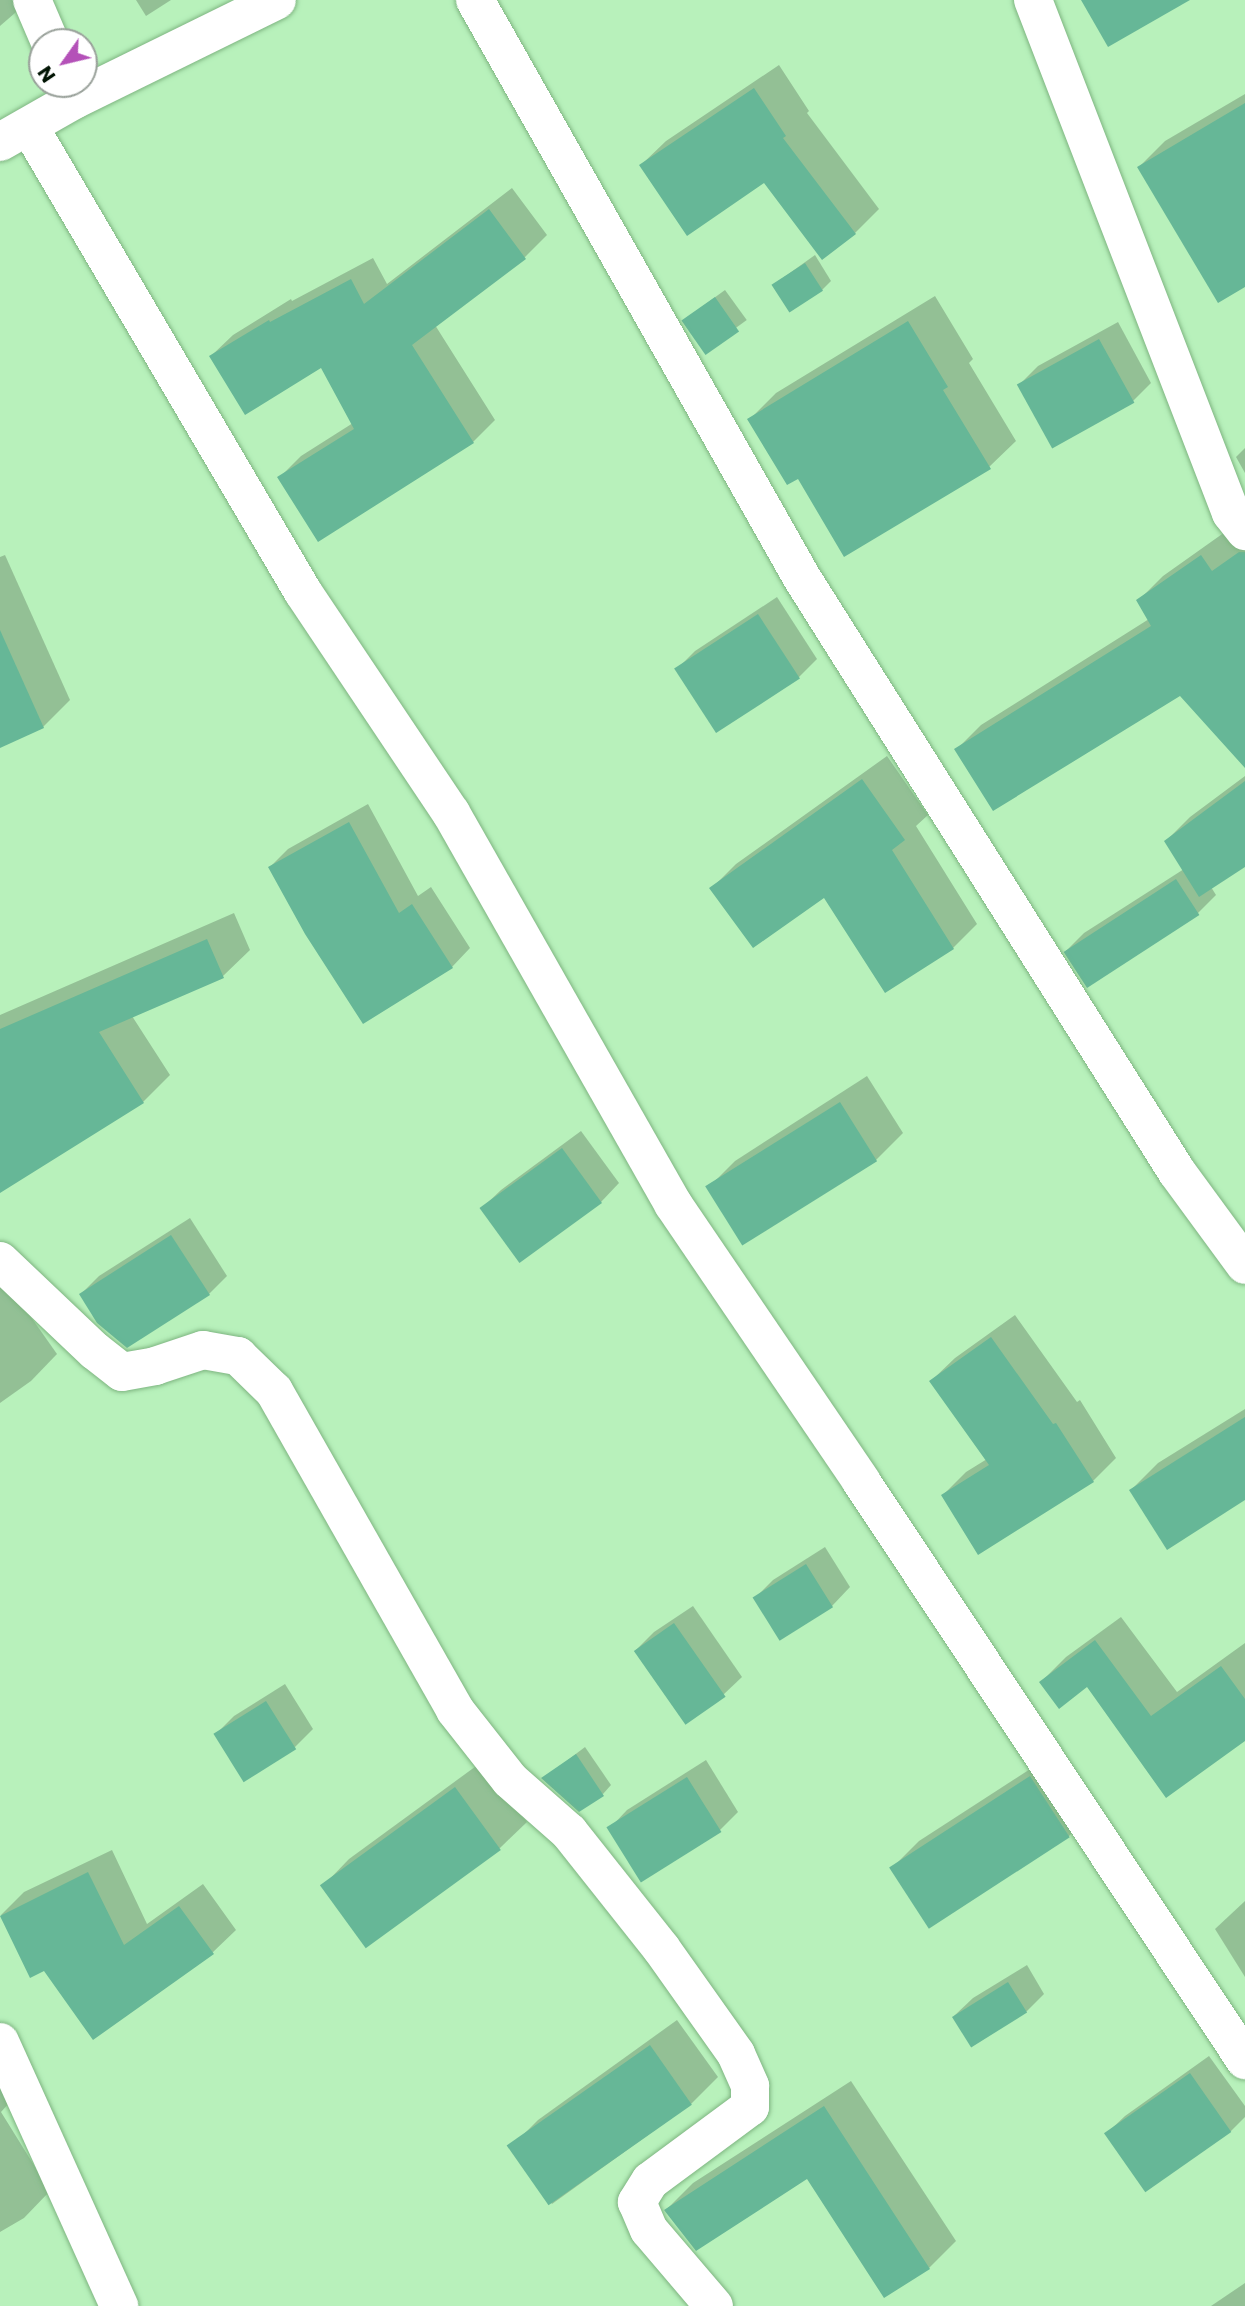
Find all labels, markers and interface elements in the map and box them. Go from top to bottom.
north arrow [28,28,98,98]
text: N [32,60,62,87]

